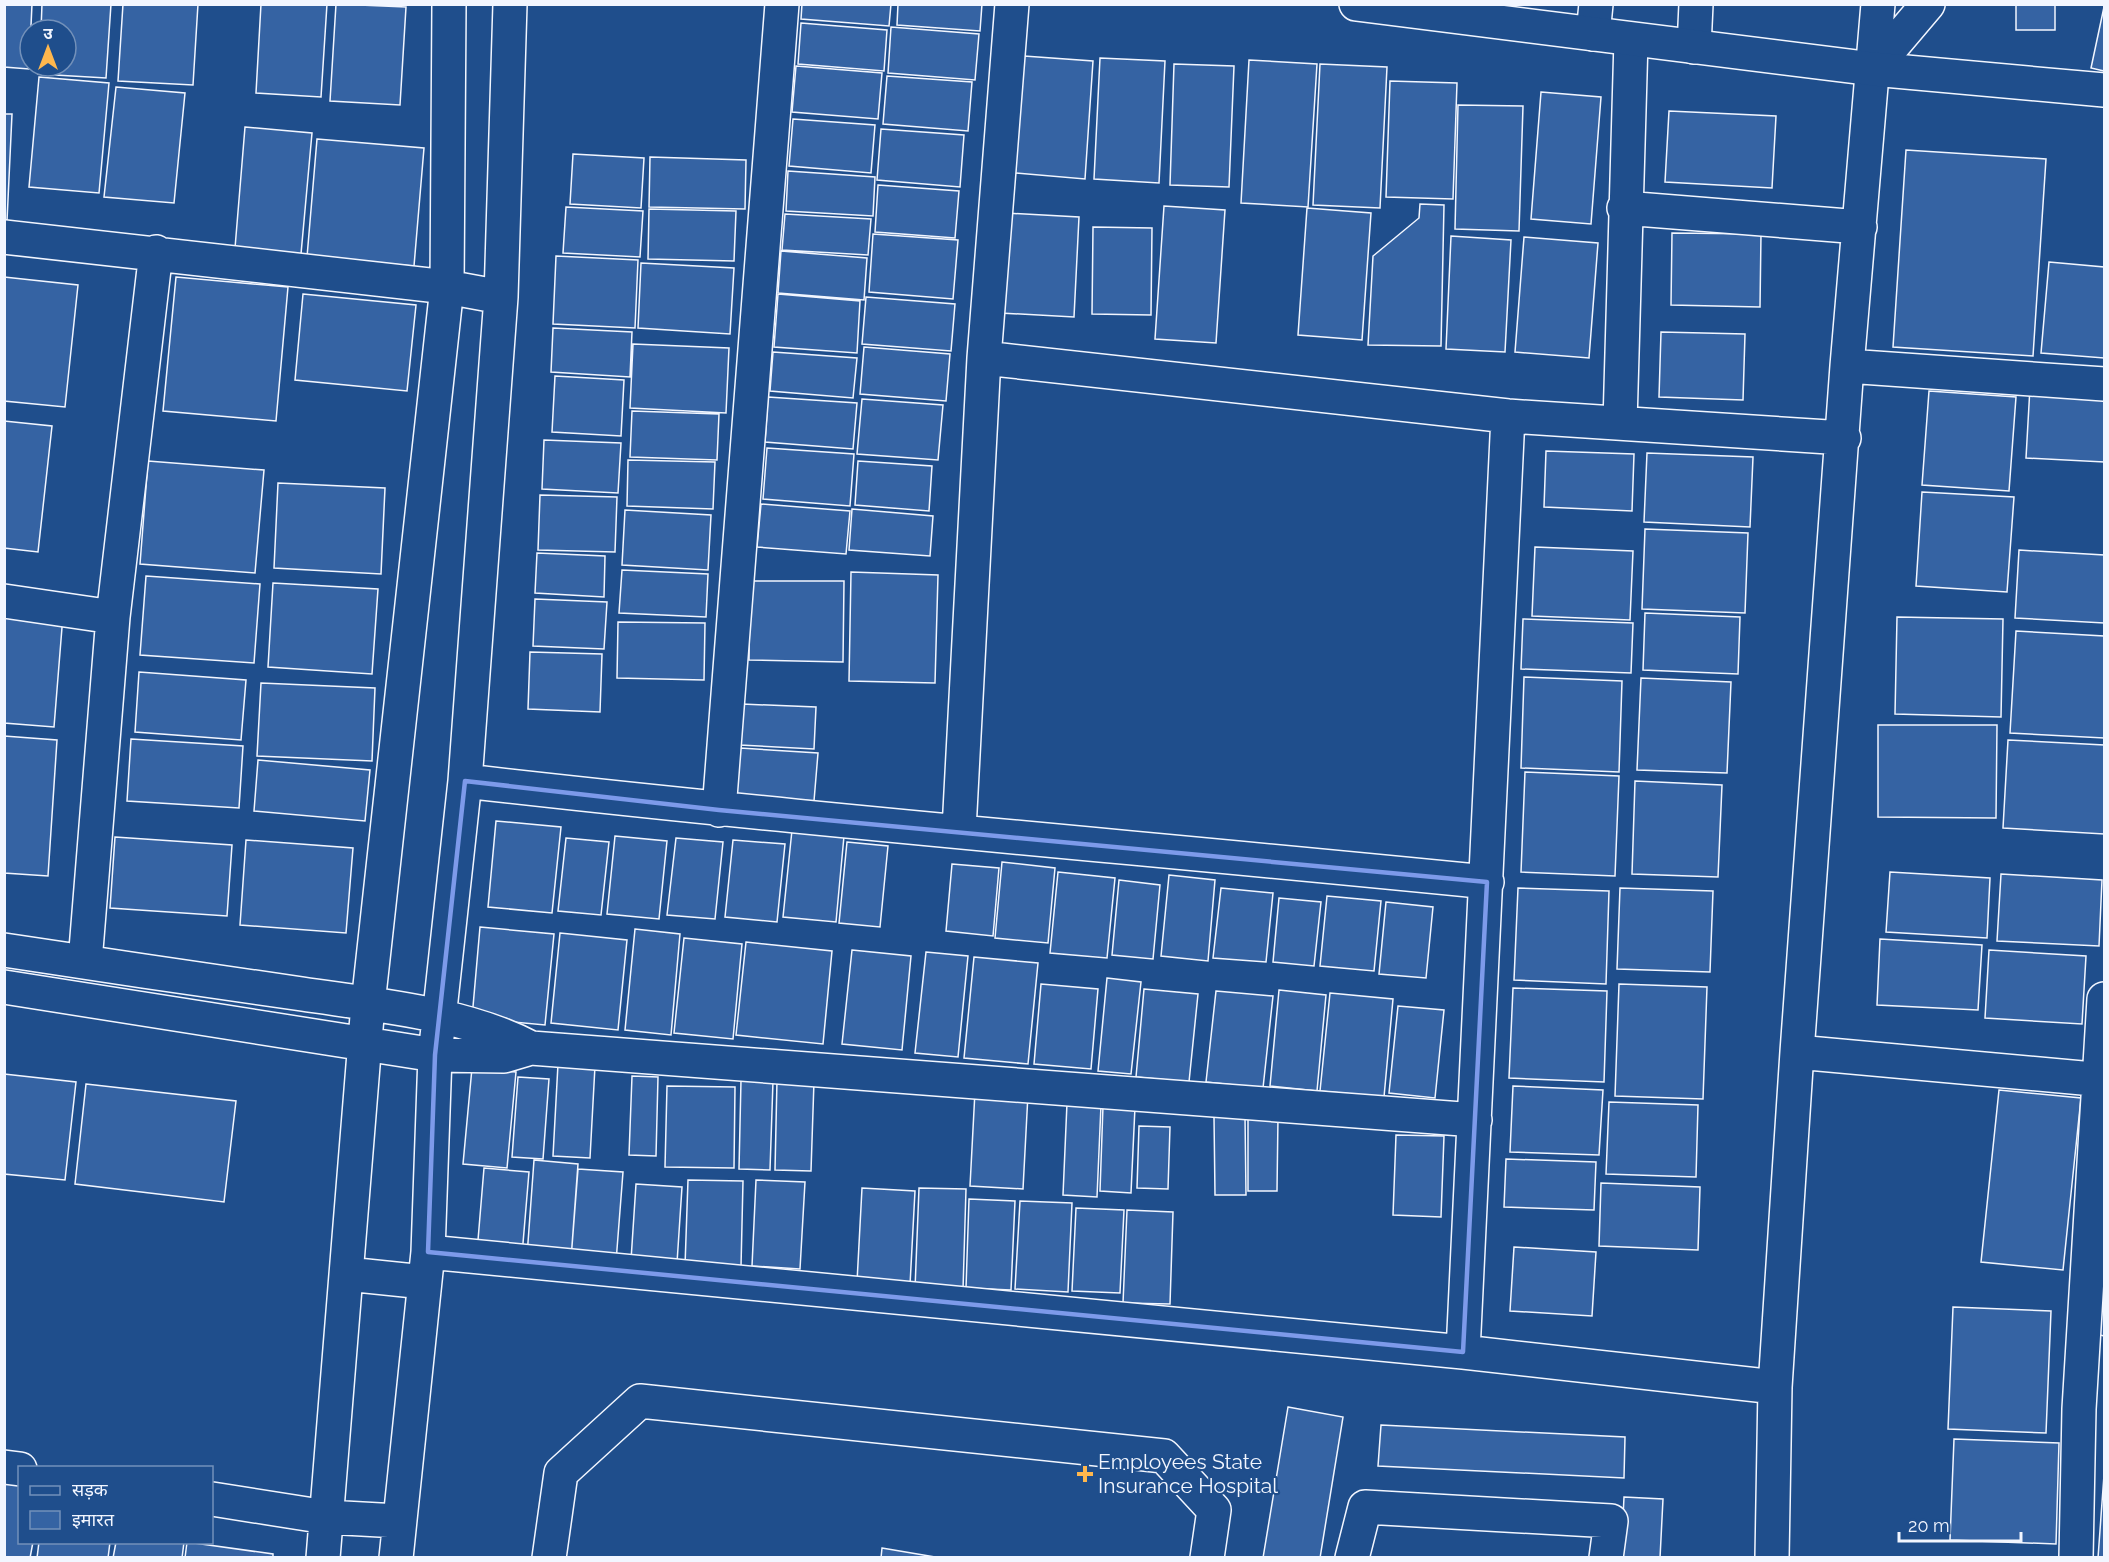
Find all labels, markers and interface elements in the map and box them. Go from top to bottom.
north arrow [18,18,78,78]
text: उ [43,24,53,43]
place label: Employees State Insurance Hospital [1098,1449,1278,1498]
marker: Employees State Insurance Hospital [1076,1465,1094,1483]
legend [18,1466,213,1544]
text: सड़क [72,1479,109,1500]
scale bar [1899,1505,2020,1543]
text: इमारत [72,1509,115,1530]
text: 20 m [1908,1515,1950,1536]

